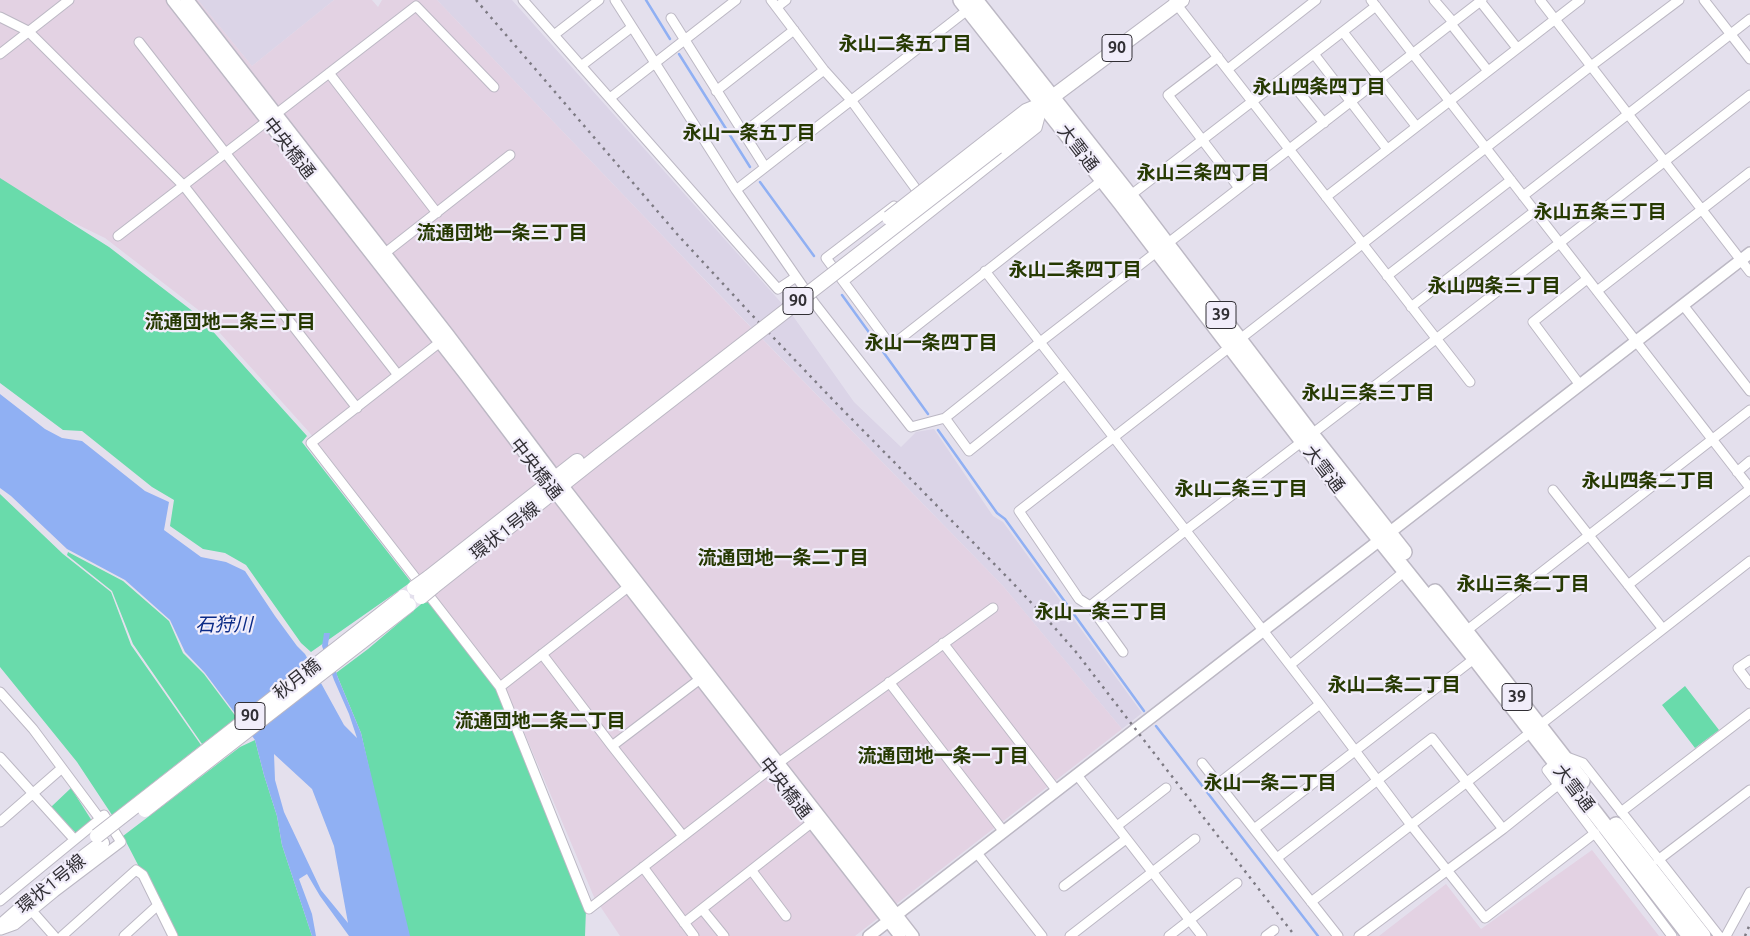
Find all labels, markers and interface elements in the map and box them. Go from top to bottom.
district label: 永山二条五丁目 [839,33,971,55]
road number: 90 [1102,34,1132,62]
district label: 永山四条四丁目 [1253,76,1385,98]
street label: 中央橋通 [258,113,320,183]
street label: 大雪通 [1053,120,1103,176]
district label: 永山一条五丁目 [683,122,815,144]
district label: 永山三条四丁目 [1137,162,1269,184]
district label: 永山五条三丁目 [1534,201,1666,223]
district label: 流通団地一条三丁目 [417,222,587,244]
district label: 永山二条四丁目 [1009,259,1141,281]
district label: 永山四条三丁目 [1428,275,1560,297]
road number: 90 [783,288,813,314]
road number: 39 [1206,302,1236,328]
district label: 流通団地二条三丁目 [145,311,315,333]
district label: 永山一条四丁目 [865,332,997,354]
district label: 永山三条三丁目 [1302,382,1434,404]
street label: 中央橋通 [505,434,567,504]
street label: 大雪通 [1299,441,1349,497]
district label: 永山四条二丁目 [1582,470,1714,492]
district label: 永山二条三丁目 [1175,478,1307,500]
street label: 環状1号線 [466,497,544,565]
district label: 流通団地一条二丁目 [698,547,868,569]
district label: 永山三条二丁目 [1457,573,1589,595]
district label: 永山一条三丁目 [1035,601,1167,623]
water label: 石狩川 [196,614,252,636]
street label: 秋月橋 [269,654,325,704]
district label: 永山二条二丁目 [1328,674,1460,696]
road number: 39 [1502,684,1532,710]
road number: 90 [235,702,265,729]
district label: 流通団地二条二丁目 [455,710,625,732]
district label: 流通団地一条一丁目 [858,745,1028,767]
street label: 中央橋通 [754,753,816,823]
street label: 大雪通 [1549,760,1599,816]
district label: 永山一条二丁目 [1204,772,1336,794]
street label: 環状1号線 [12,850,90,918]

